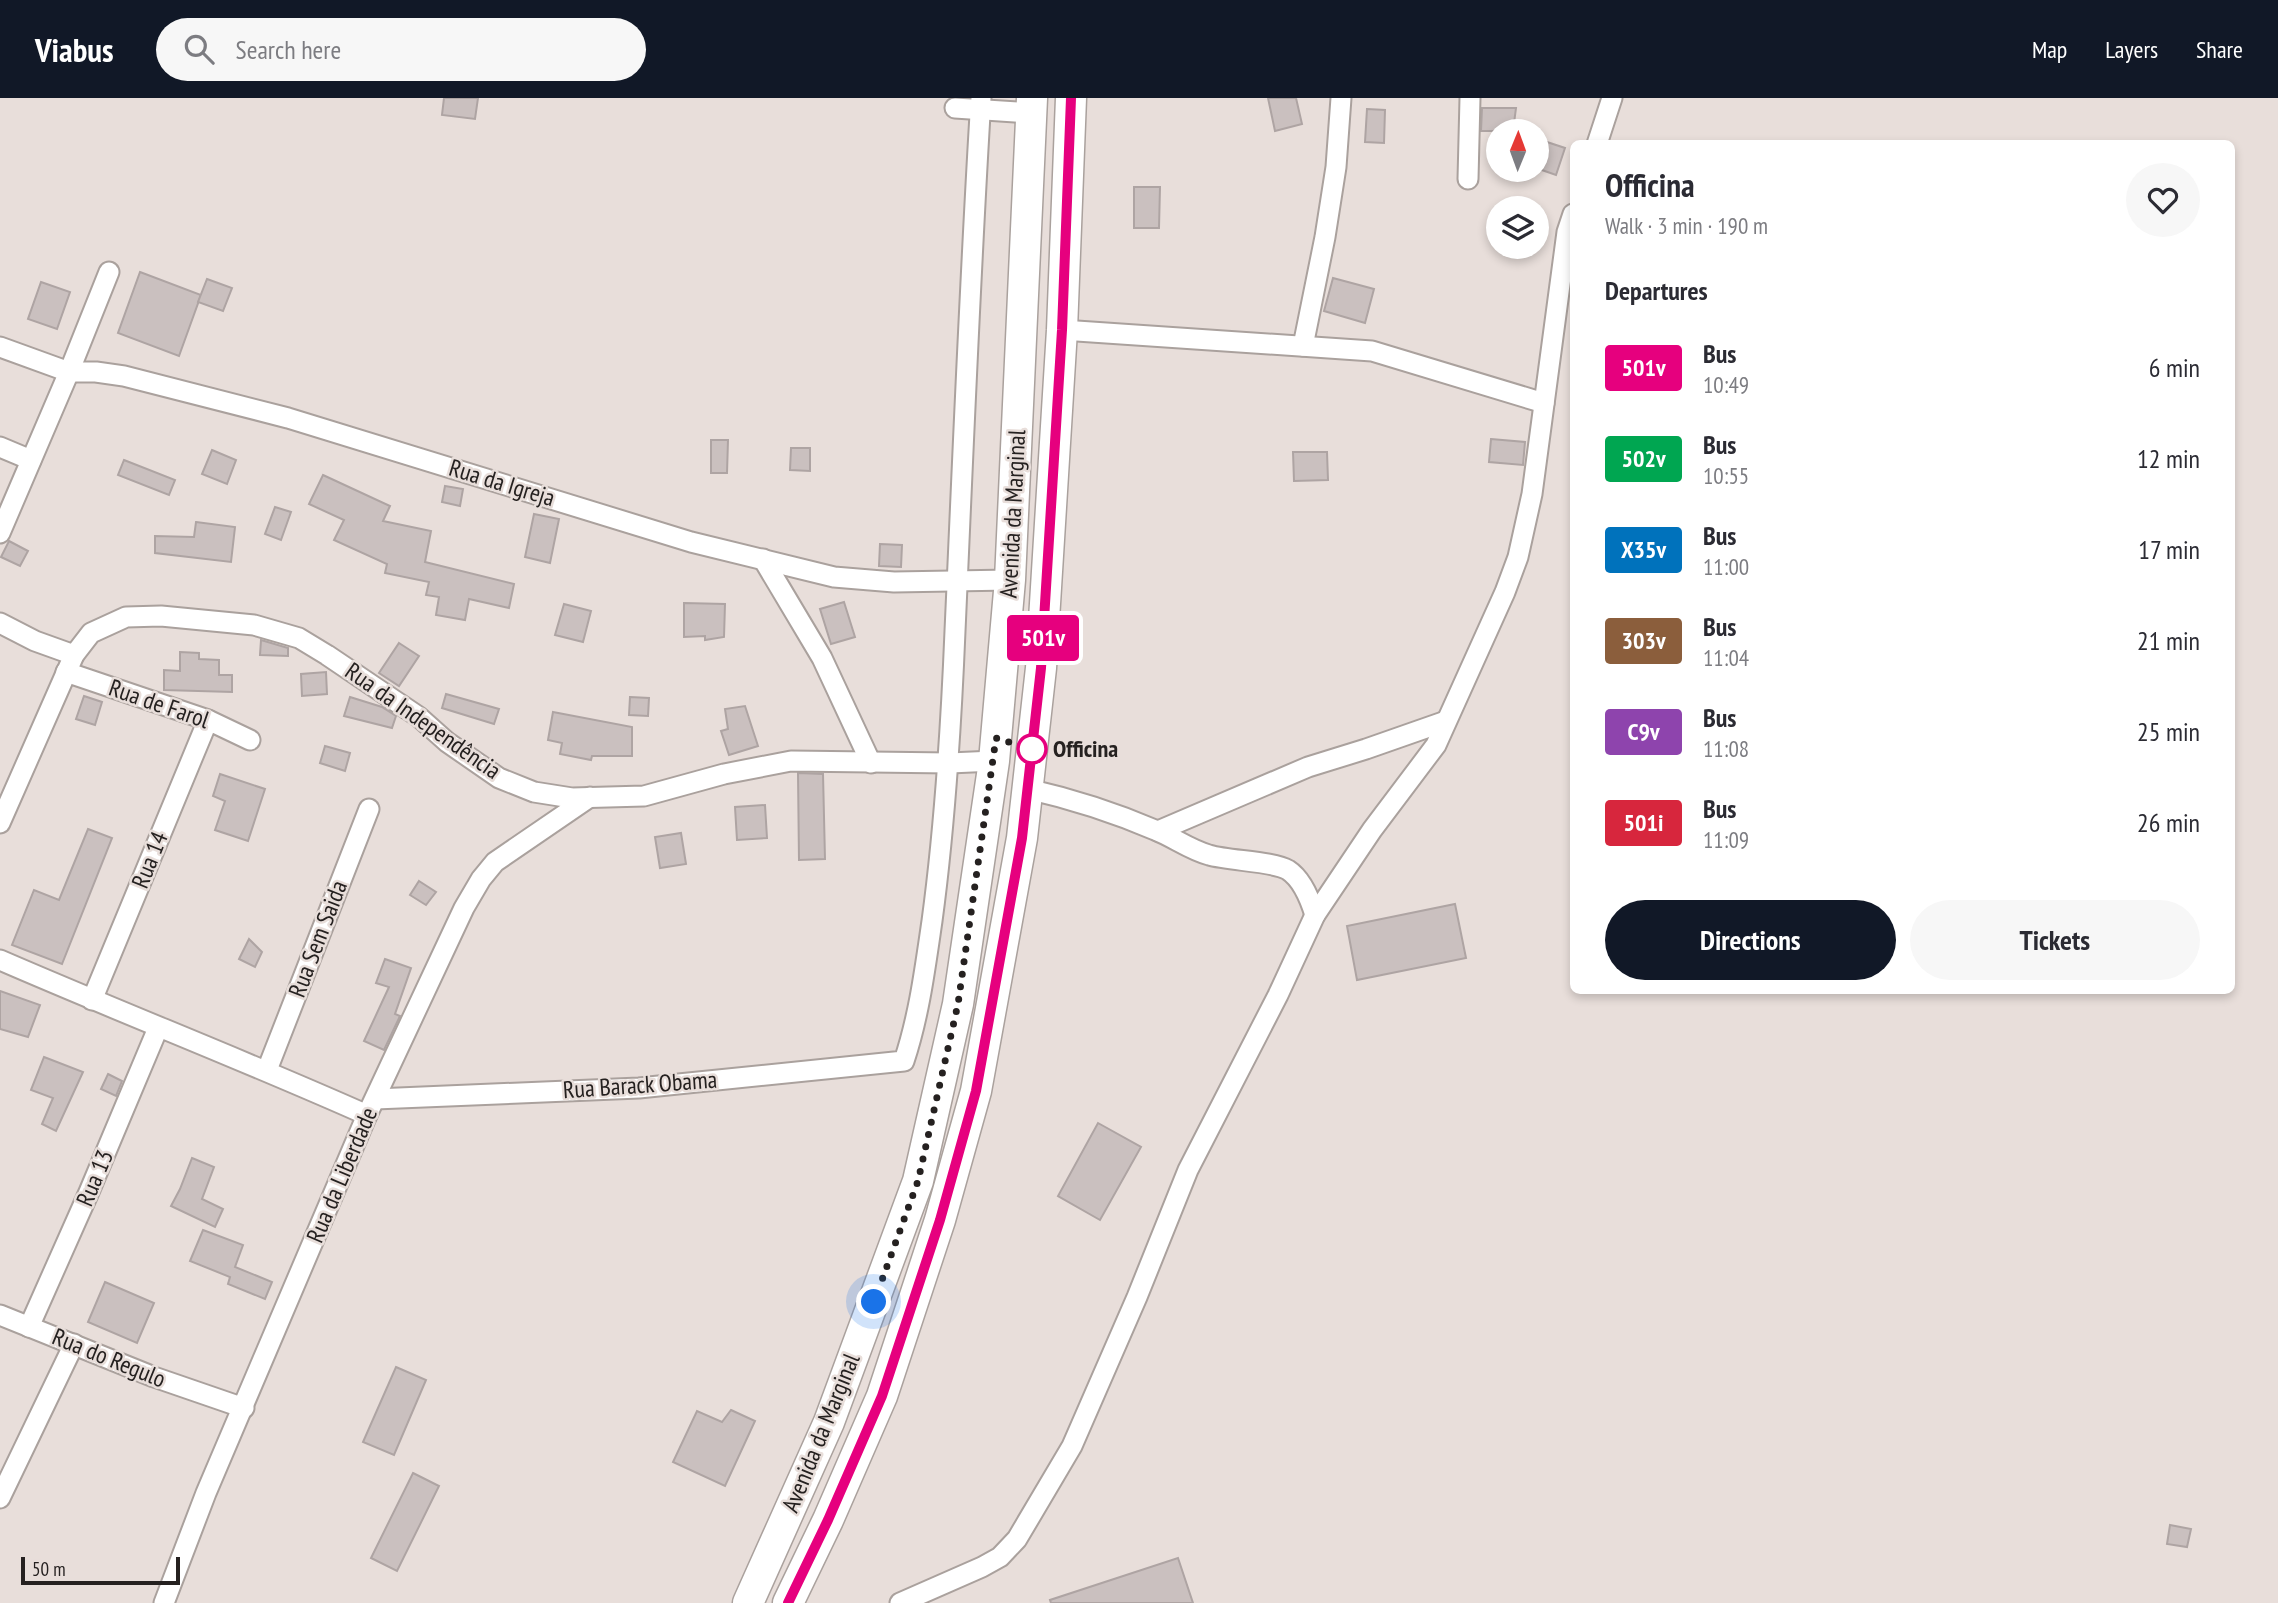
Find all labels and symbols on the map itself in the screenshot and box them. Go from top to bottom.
north arrow [1486,119,1549,182]
street label: Avenida da Marginal [993,429,1032,599]
street label: Rua da Igreja [446,452,559,513]
line badge: 501v [994,615,1092,661]
street label: Rua da Independência [339,655,507,786]
street label: Rua de Farol [105,672,214,735]
place label: Officina [1053,733,1118,764]
marker: Officina [1017,734,1047,764]
street label: Rua 14 [124,827,175,893]
street label: Rua Sem Saida [281,876,354,1002]
street label: Rua Barack Obama [562,1064,718,1105]
street label: Rua da Liberdade [299,1102,384,1247]
street label: Rua 13 [69,1145,120,1211]
your location [856,1284,891,1319]
street label: Rua do Regulo [48,1321,170,1394]
street label: Avenida da Marginal [775,1349,867,1517]
scale bar [21,1554,180,1586]

